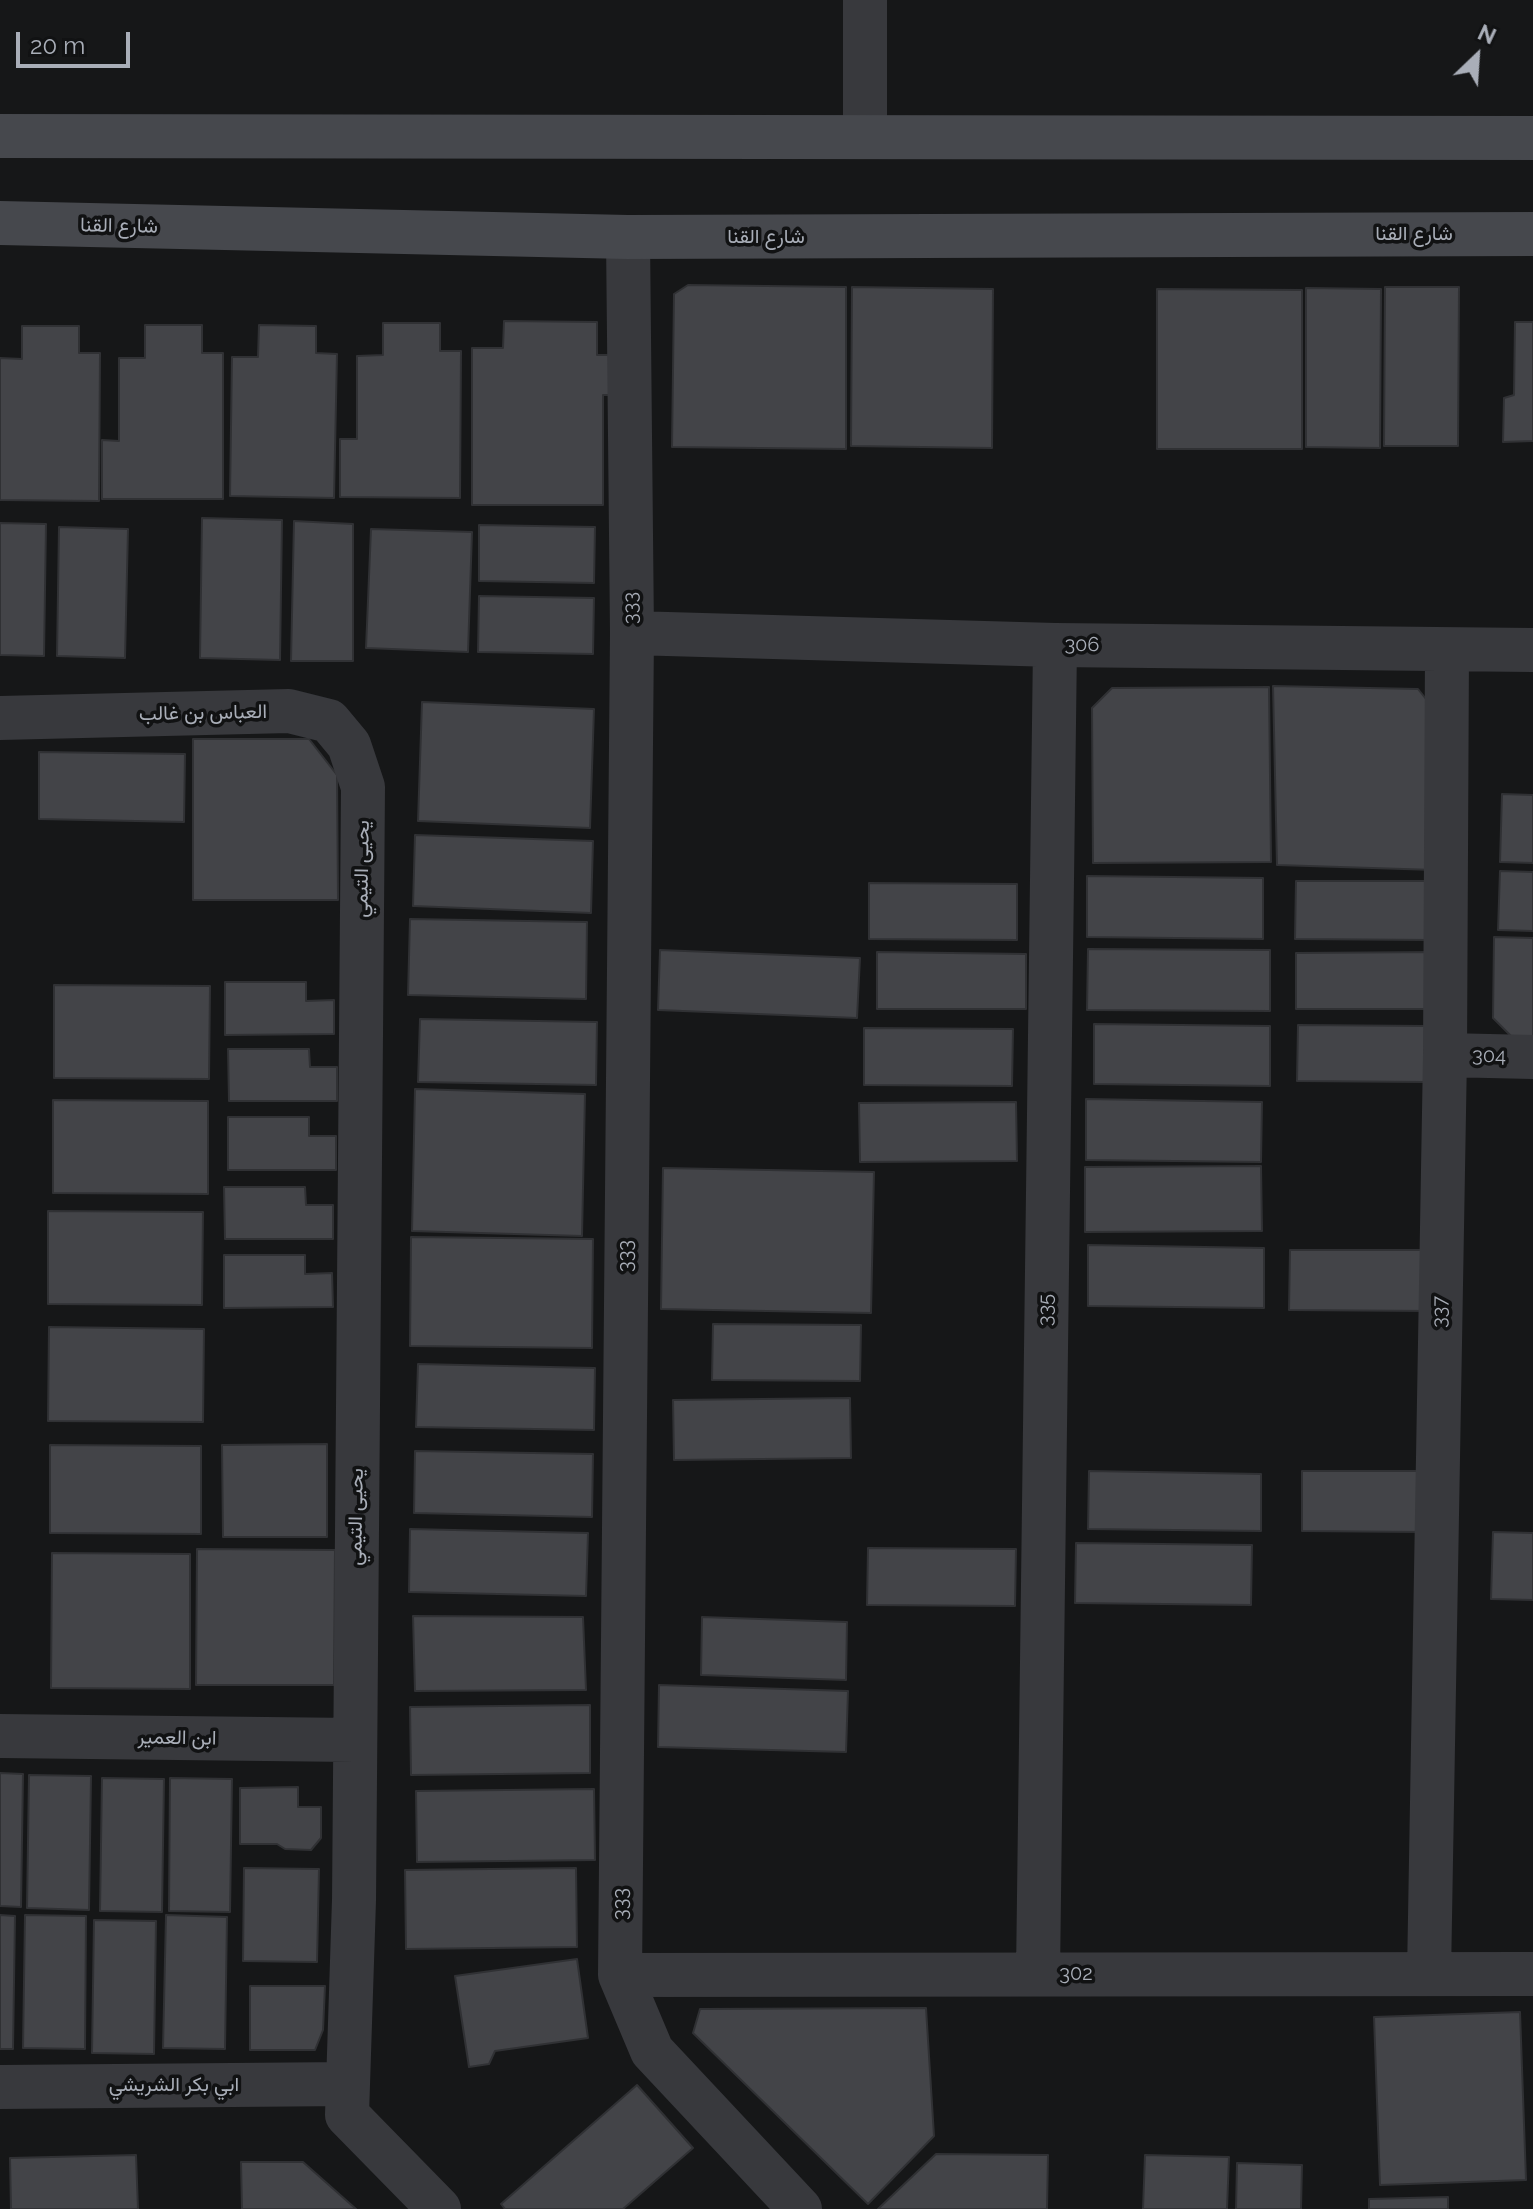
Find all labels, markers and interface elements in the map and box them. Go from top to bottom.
scale bar [20,16,134,66]
north arrow [1437,16,1517,96]
text: N [1474,19,1500,50]
text: 20 m [30,31,85,60]
street label: شارع القنا [80,213,158,239]
street label: شارع القنا [1375,222,1453,246]
street label: شارع القنا [727,225,805,249]
street label: 333 [619,592,643,624]
street label: 306 [1064,633,1100,657]
street label: العباس بن غالب [139,700,267,726]
street label: يحيى التيمي [349,820,375,918]
street label: 304 [1472,1044,1506,1068]
street label: 333 [614,1240,638,1272]
street label: 335 [1034,1294,1058,1326]
street label: 337 [1428,1296,1452,1328]
street label: يحيى التيمي [343,1468,369,1566]
street label: ابن العمير [137,1725,217,1751]
street label: 333 [609,1888,633,1920]
street label: 302 [1059,1962,1093,1986]
street label: ابي بكر الشريشي [109,2073,239,2097]

